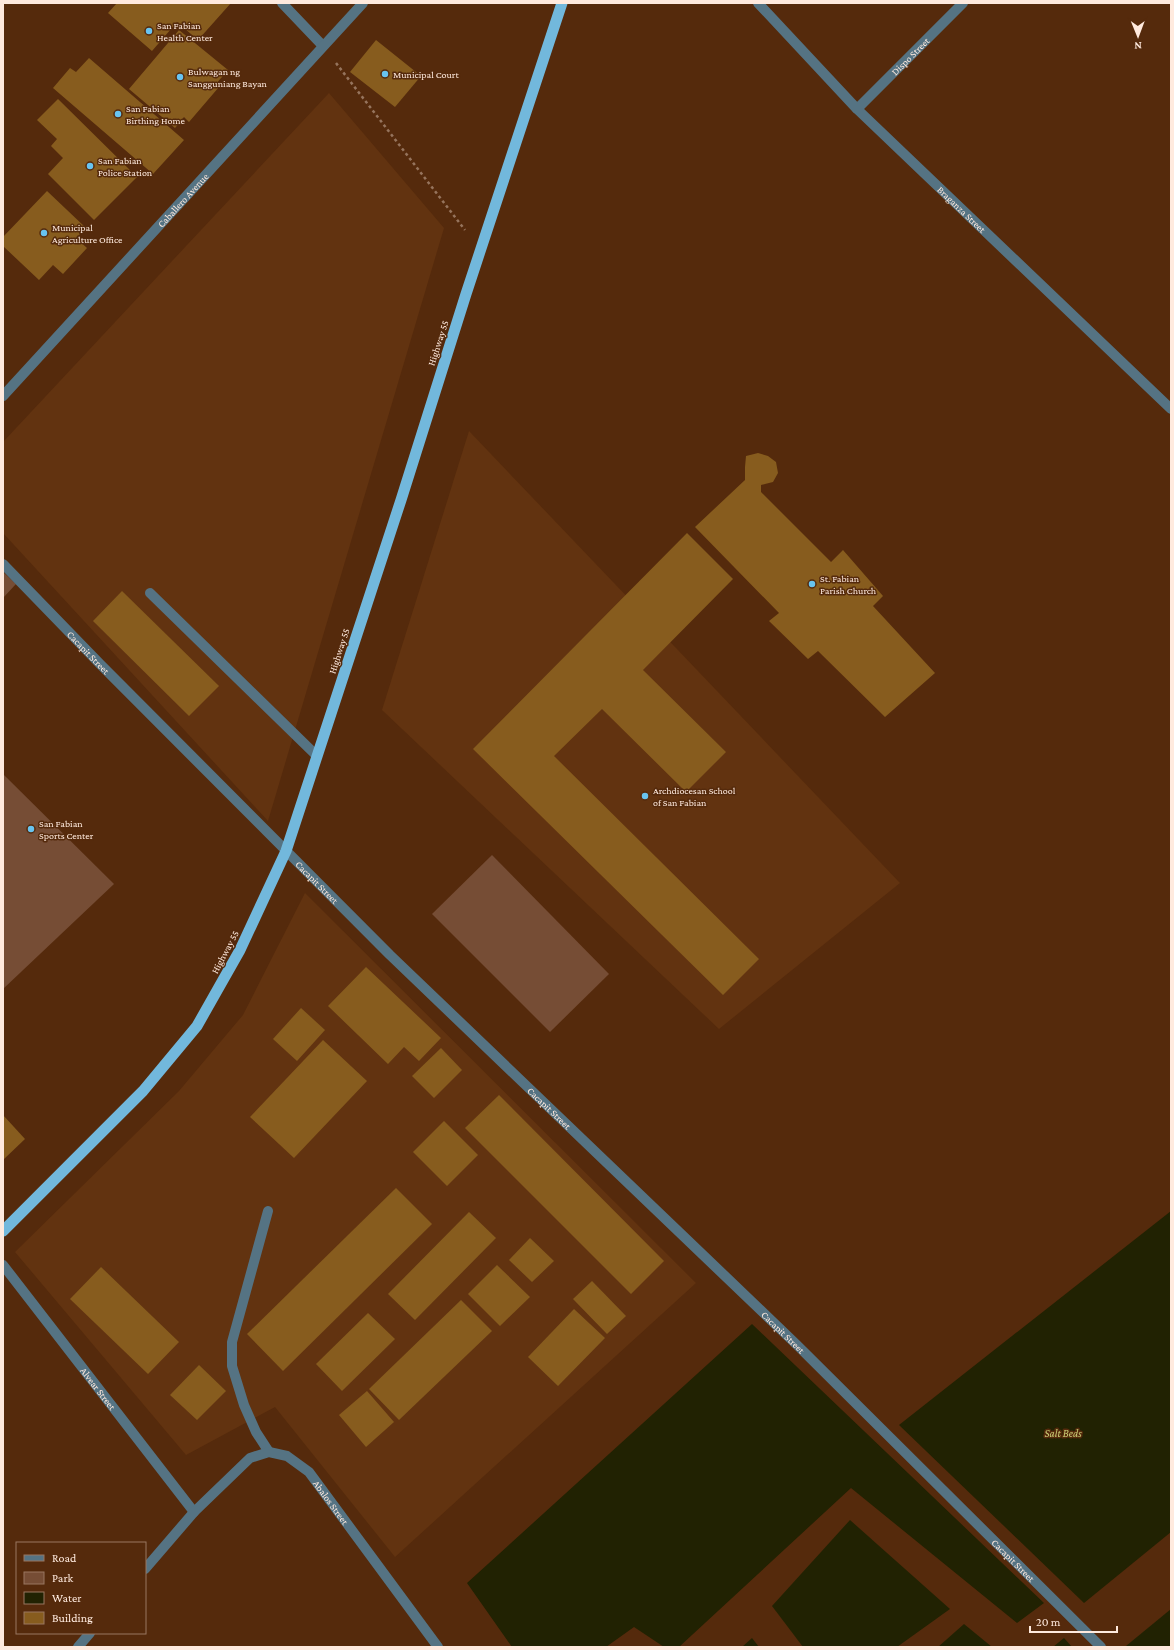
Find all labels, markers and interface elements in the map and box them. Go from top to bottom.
north arrow [1118,16,1158,56]
place label: San Fabian Health Center [157,20,213,43]
marker: San Fabian Health Center [144,26,154,36]
street label: Dispo Street [889,34,932,77]
text: N [1134,40,1142,52]
place label: Bulwagan ng Sangguniang Bayan [188,66,268,89]
marker: Municipal Court [380,69,390,79]
place label: Municipal Court [393,69,459,80]
marker: Bulwagan ng Sangguniang Bayan [175,72,185,82]
place label: San Fabian Birthing Home [126,103,186,126]
marker: San Fabian Birthing Home [113,109,123,119]
place label: San Fabian Police Station [98,155,153,178]
marker: San Fabian Police Station [85,161,95,171]
street label: Caballero Avenue [155,170,211,229]
street label: Braganza Street [935,184,989,235]
place label: Municipal Agriculture Office [52,222,123,245]
marker: Municipal Agriculture Office [39,228,49,238]
street label: Highway 55 [425,319,451,367]
place label: St. Fabian Parish Church [820,573,877,596]
marker: St. Fabian Parish Church [807,579,817,589]
street label: Highway 55 [326,627,352,675]
street label: Cacapit Street [65,628,113,677]
place label: Archdiocesan School of San Fabian [653,785,736,808]
marker: Archdiocesan School of San Fabian [640,791,650,801]
place label: San Fabian Sports Center [39,818,94,841]
marker: San Fabian Sports Center [26,824,36,834]
street label: Cacapit Street [294,858,341,906]
street label: Highway 55 [209,928,241,975]
street label: Cacapit Street [526,1085,574,1132]
street label: Cacapit Street [759,1309,808,1356]
street label: Alvear Street [79,1365,119,1412]
water label: Salt Beds [1044,1427,1082,1439]
street label: Abalos Street [311,1478,352,1527]
street label: Cacapit Street [990,1536,1038,1584]
legend [16,1542,146,1634]
text: Road [52,1551,77,1565]
text: Park [52,1571,74,1585]
text: Water [52,1591,82,1605]
scale bar [1030,1608,1117,1634]
text: Building [52,1611,93,1625]
text: 20 m [1036,1615,1061,1629]

